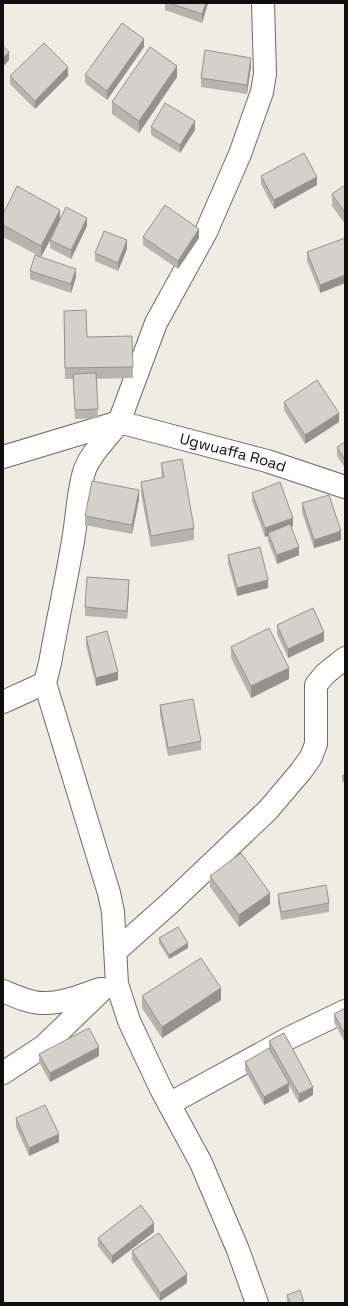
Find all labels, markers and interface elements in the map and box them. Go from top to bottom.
street label: Ugwuaffa Road [178,428,289,476]

